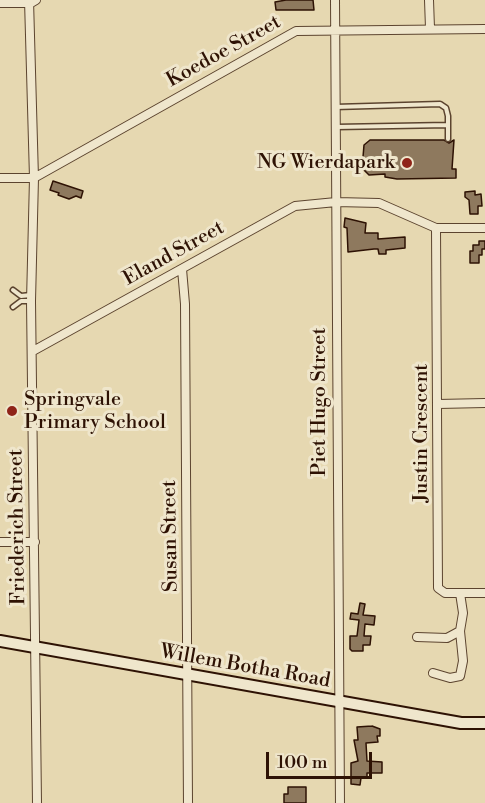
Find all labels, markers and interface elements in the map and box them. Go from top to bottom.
street label: Koedoe Street [163,11,285,93]
place label: NG Wierdapark [257,151,395,175]
marker: NG Wierdapark [400,156,414,170]
street label: Eland Street [119,216,229,292]
street label: Piet Hugo Street [308,327,332,477]
street label: Justin Crescent [410,364,434,502]
place label: Springvale Primary School [24,388,166,435]
marker: Springvale Primary School [5,404,19,418]
street label: Friederich Street [5,449,31,605]
street label: Susan Street [158,480,184,592]
street label: Willem Botha Road [158,640,332,694]
scale bar [269,740,376,778]
text: 100 m [277,751,328,774]

